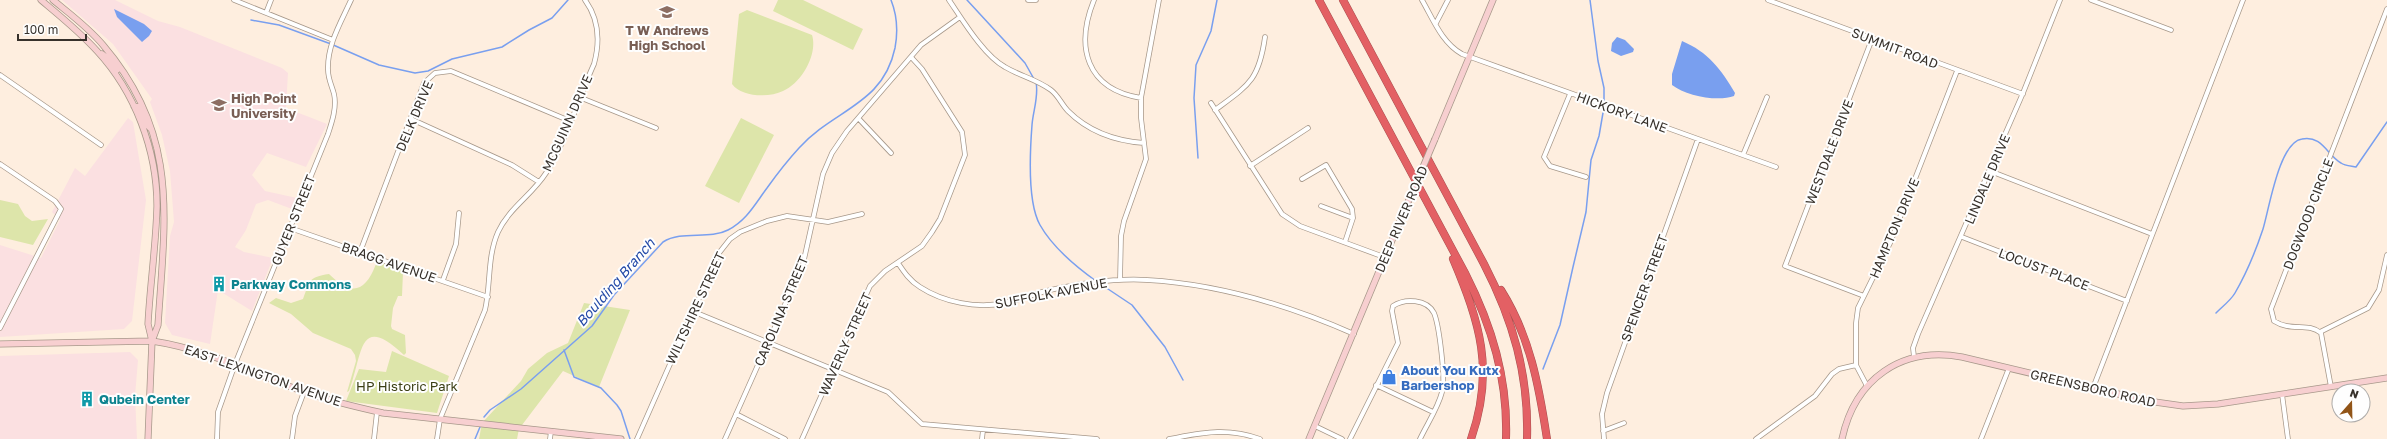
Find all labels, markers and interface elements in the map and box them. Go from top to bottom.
school or university icon: T W Andrews High School [658,3,676,21]
scale bar [18,16,86,42]
text: 100 m [24,22,58,37]
place label: T W Andrews High School [625,22,709,53]
street label: SUMMIT ROAD [1849,24,1941,72]
street label: MCGUINN DRIVE [538,72,596,174]
street label: DELK DRIVE [392,78,436,154]
street label: HICKORY LANE [1574,88,1670,136]
place label: High Point University [231,90,297,121]
school or university icon: High Point University [210,96,228,114]
street label: WESTDALE DRIVE [1802,97,1856,207]
street label: LINDALE DRIVE [1961,132,2013,226]
street label: DOGWOOD CIRCLE [2279,156,2337,272]
street label: DEEP RIVER ROAD [1371,163,1431,275]
street label: GUYER STREET [268,172,318,268]
street label: HAMPTON DRIVE [1866,175,1922,281]
street label: SPENCER STREET [1617,232,1671,344]
water label: Boulding Branch [572,233,659,330]
street label: BRAGG AVENUE [340,238,439,286]
street label: LOCUST PLACE [1996,244,2092,294]
street label: WILTSHIRE STREET [662,249,728,367]
street label: CAROLINA STREET [751,253,811,369]
street label: SUFFOLK AVENUE [994,274,1109,312]
building icon: Parkway Commons [210,275,228,293]
place label: Parkway Commons [231,276,351,292]
street label: WAVERLY STREET [815,290,875,398]
street label: EAST LEXINGTON AVENUE [182,341,344,409]
place label: About You Kutx Barbershop [1401,362,1499,393]
street label: GREENSBORO ROAD [2029,366,2157,410]
shop icon: About You Kutx Barbershop [1380,368,1398,386]
park label: HP Historic Park [356,378,459,394]
north arrow [2331,383,2371,423]
text: N [2348,386,2361,401]
building icon: Qubein Center [78,390,96,408]
place label: Qubein Center [99,391,190,407]

